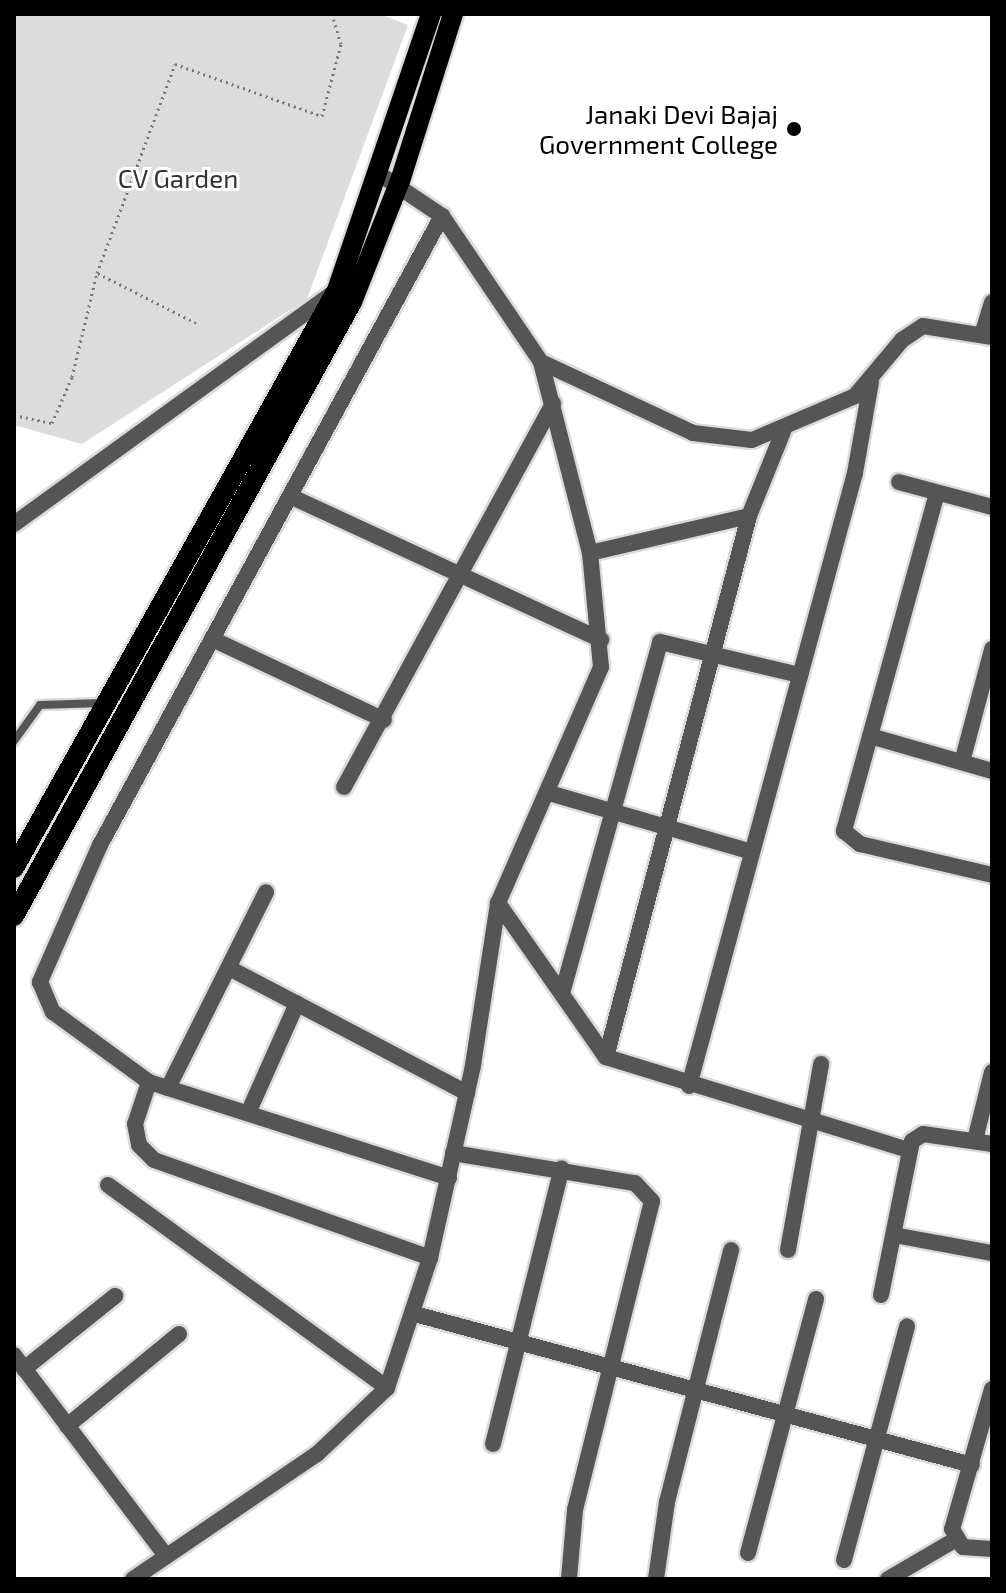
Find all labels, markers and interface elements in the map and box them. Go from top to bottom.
place label: Janaki Devi Bajaj Government College [539,98,778,160]
marker: Janaki Devi Bajaj Government College [785,120,803,138]
park label: CV Garden [117,162,239,194]

